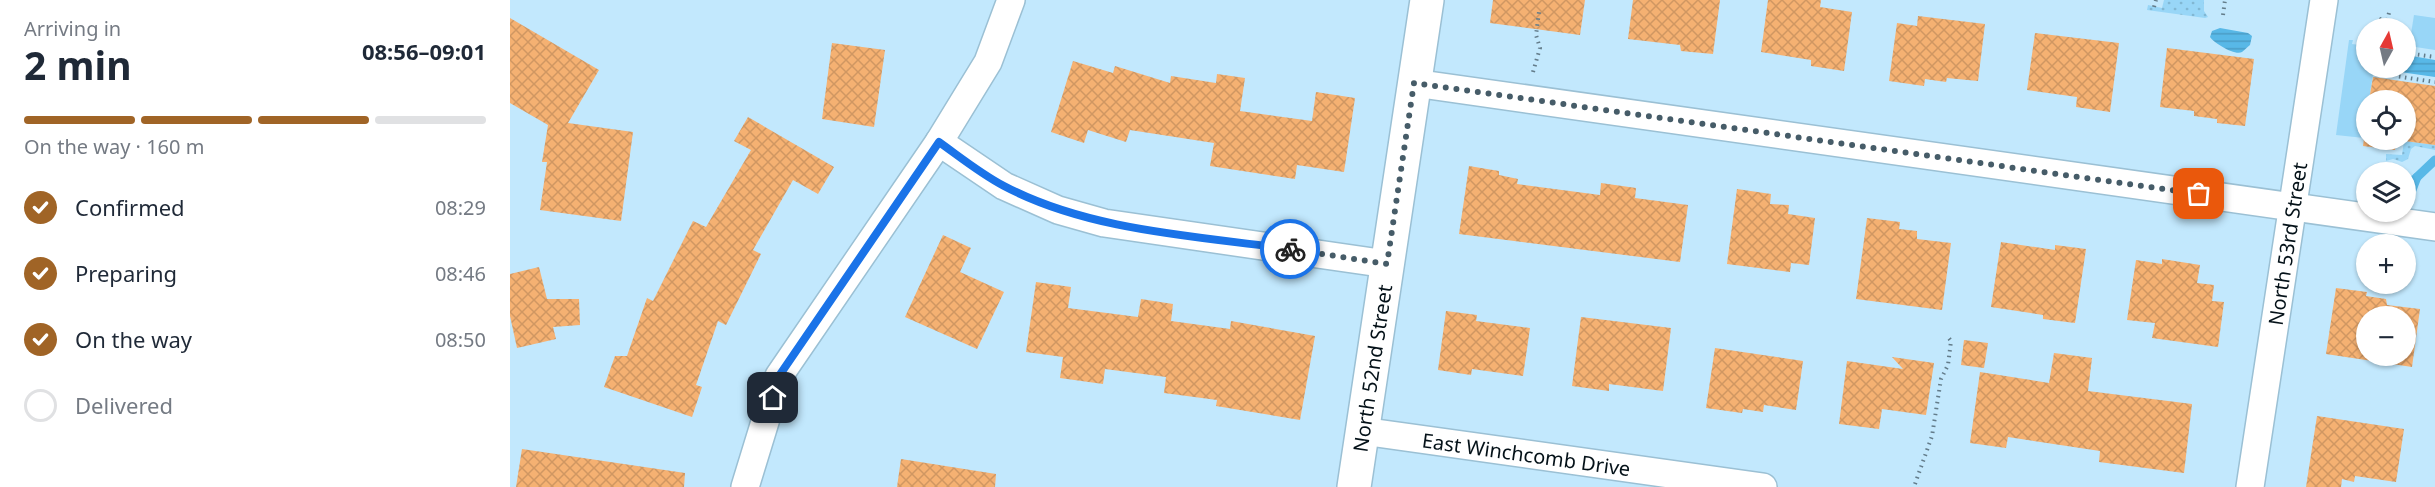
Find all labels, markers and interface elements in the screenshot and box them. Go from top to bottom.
text: Arriving in [24,15,121,42]
north arrow [2356,18,2416,78]
map controls [2356,18,2416,366]
text: 08:56–09:01 [362,36,486,66]
text: 2 min [24,38,131,91]
button: locate [2356,90,2416,150]
text: On the way · 160 m [24,133,204,160]
street label: North 53rd Street [2261,160,2313,327]
button: layers [2356,162,2416,222]
pin [2173,168,2224,219]
icon: bag [2182,177,2215,210]
icon: check [24,191,57,224]
text: Confirmed [75,192,185,222]
text: 08:29 [435,194,486,221]
courier [1260,219,1320,279]
icon: bike [1274,233,1307,266]
button: + [2356,234,2416,294]
icon: check [24,257,57,290]
text: Preparing [75,258,177,288]
text: 08:46 [435,260,486,287]
street label: North 52nd Street [1346,283,1398,454]
button: − [2356,306,2416,366]
icon: check [24,323,57,356]
text: On the way [75,324,192,354]
text: 08:50 [435,326,486,353]
pin [747,372,798,423]
icon: home [756,381,789,414]
text: Delivered [75,390,173,420]
street label: East Winchcomb Drive [1421,426,1632,482]

